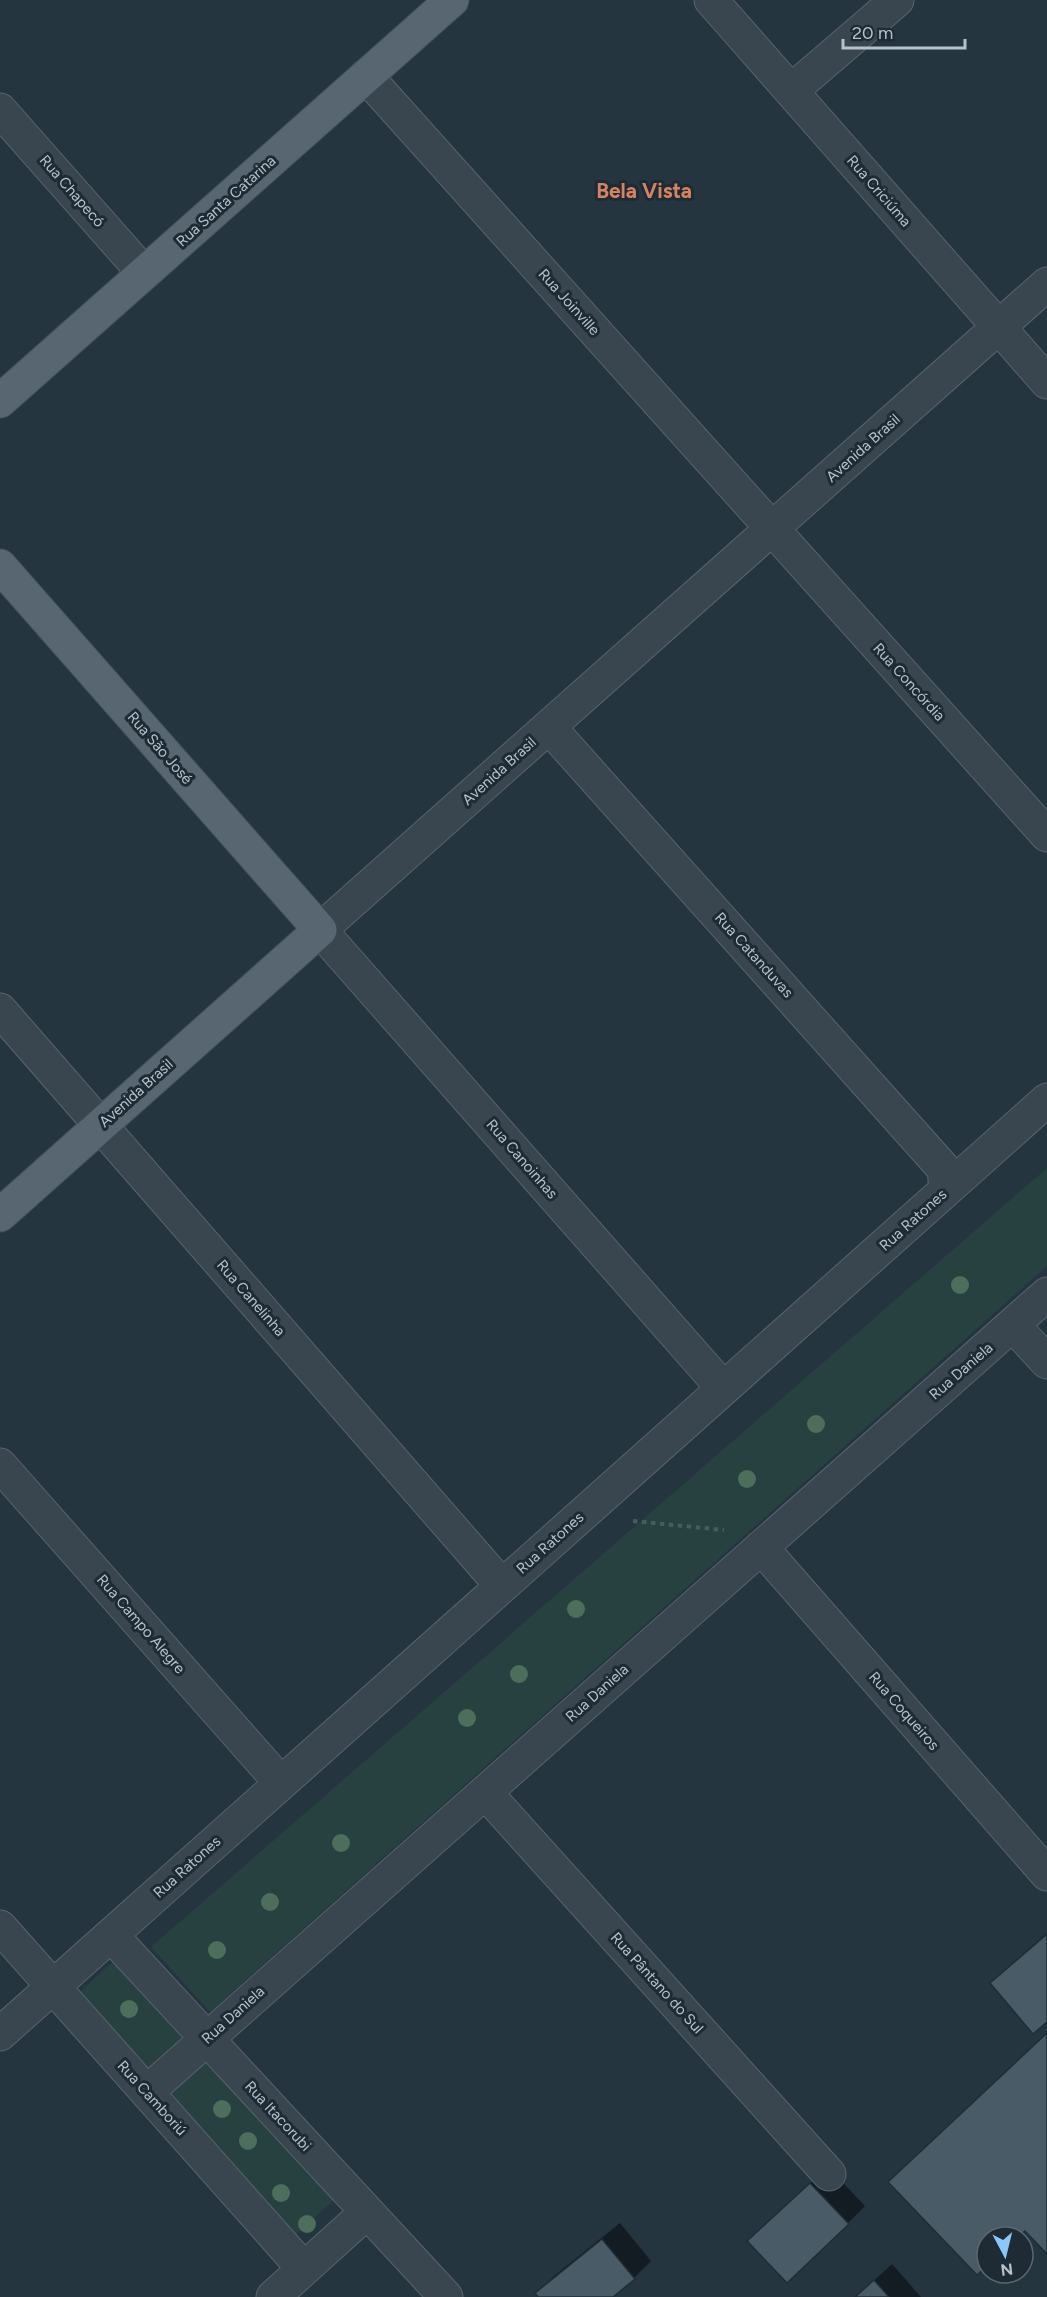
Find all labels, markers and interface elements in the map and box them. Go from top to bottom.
scale bar [843,12,964,50]
text: 20 m [852,22,893,44]
street label: Rua Chapecó [36,151,108,231]
street label: Rua Santa Catarina [173,152,279,250]
street label: Rua Criciúma [843,152,915,230]
district label: Bela Vista [596,178,692,203]
street label: Rua Joinville [534,265,604,339]
street label: Avenida Brasil [822,410,904,486]
street label: Rua Concórdia [869,639,949,725]
street label: Rua São José [124,708,196,788]
street label: Avenida Brasil [458,733,540,809]
street label: Rua Catanduvas [711,909,797,1001]
street label: Avenida Brasil [95,1055,177,1131]
street label: Rua Canoinhas [483,1116,561,1202]
street label: Rua Ratones [876,1185,950,1255]
street label: Rua Canelinha [213,1256,289,1340]
street label: Rua Daniela [926,1339,996,1403]
street label: Rua Ratones [513,1508,587,1578]
street label: Rua Campo Alegre [93,1571,189,1677]
street label: Rua Daniela [562,1660,632,1726]
street label: Rua Coqueiros [865,1668,943,1754]
street label: Rua Ratones [150,1832,224,1902]
street label: Rua Pântano do Sul [607,1929,707,2037]
street label: Rua Daniela [198,1982,268,2048]
street label: Rua Camboriú [114,2057,190,2139]
street label: Rua Itacorubi [241,2077,315,2155]
north arrow [975,2225,1035,2285]
text: N [999,2259,1014,2280]

